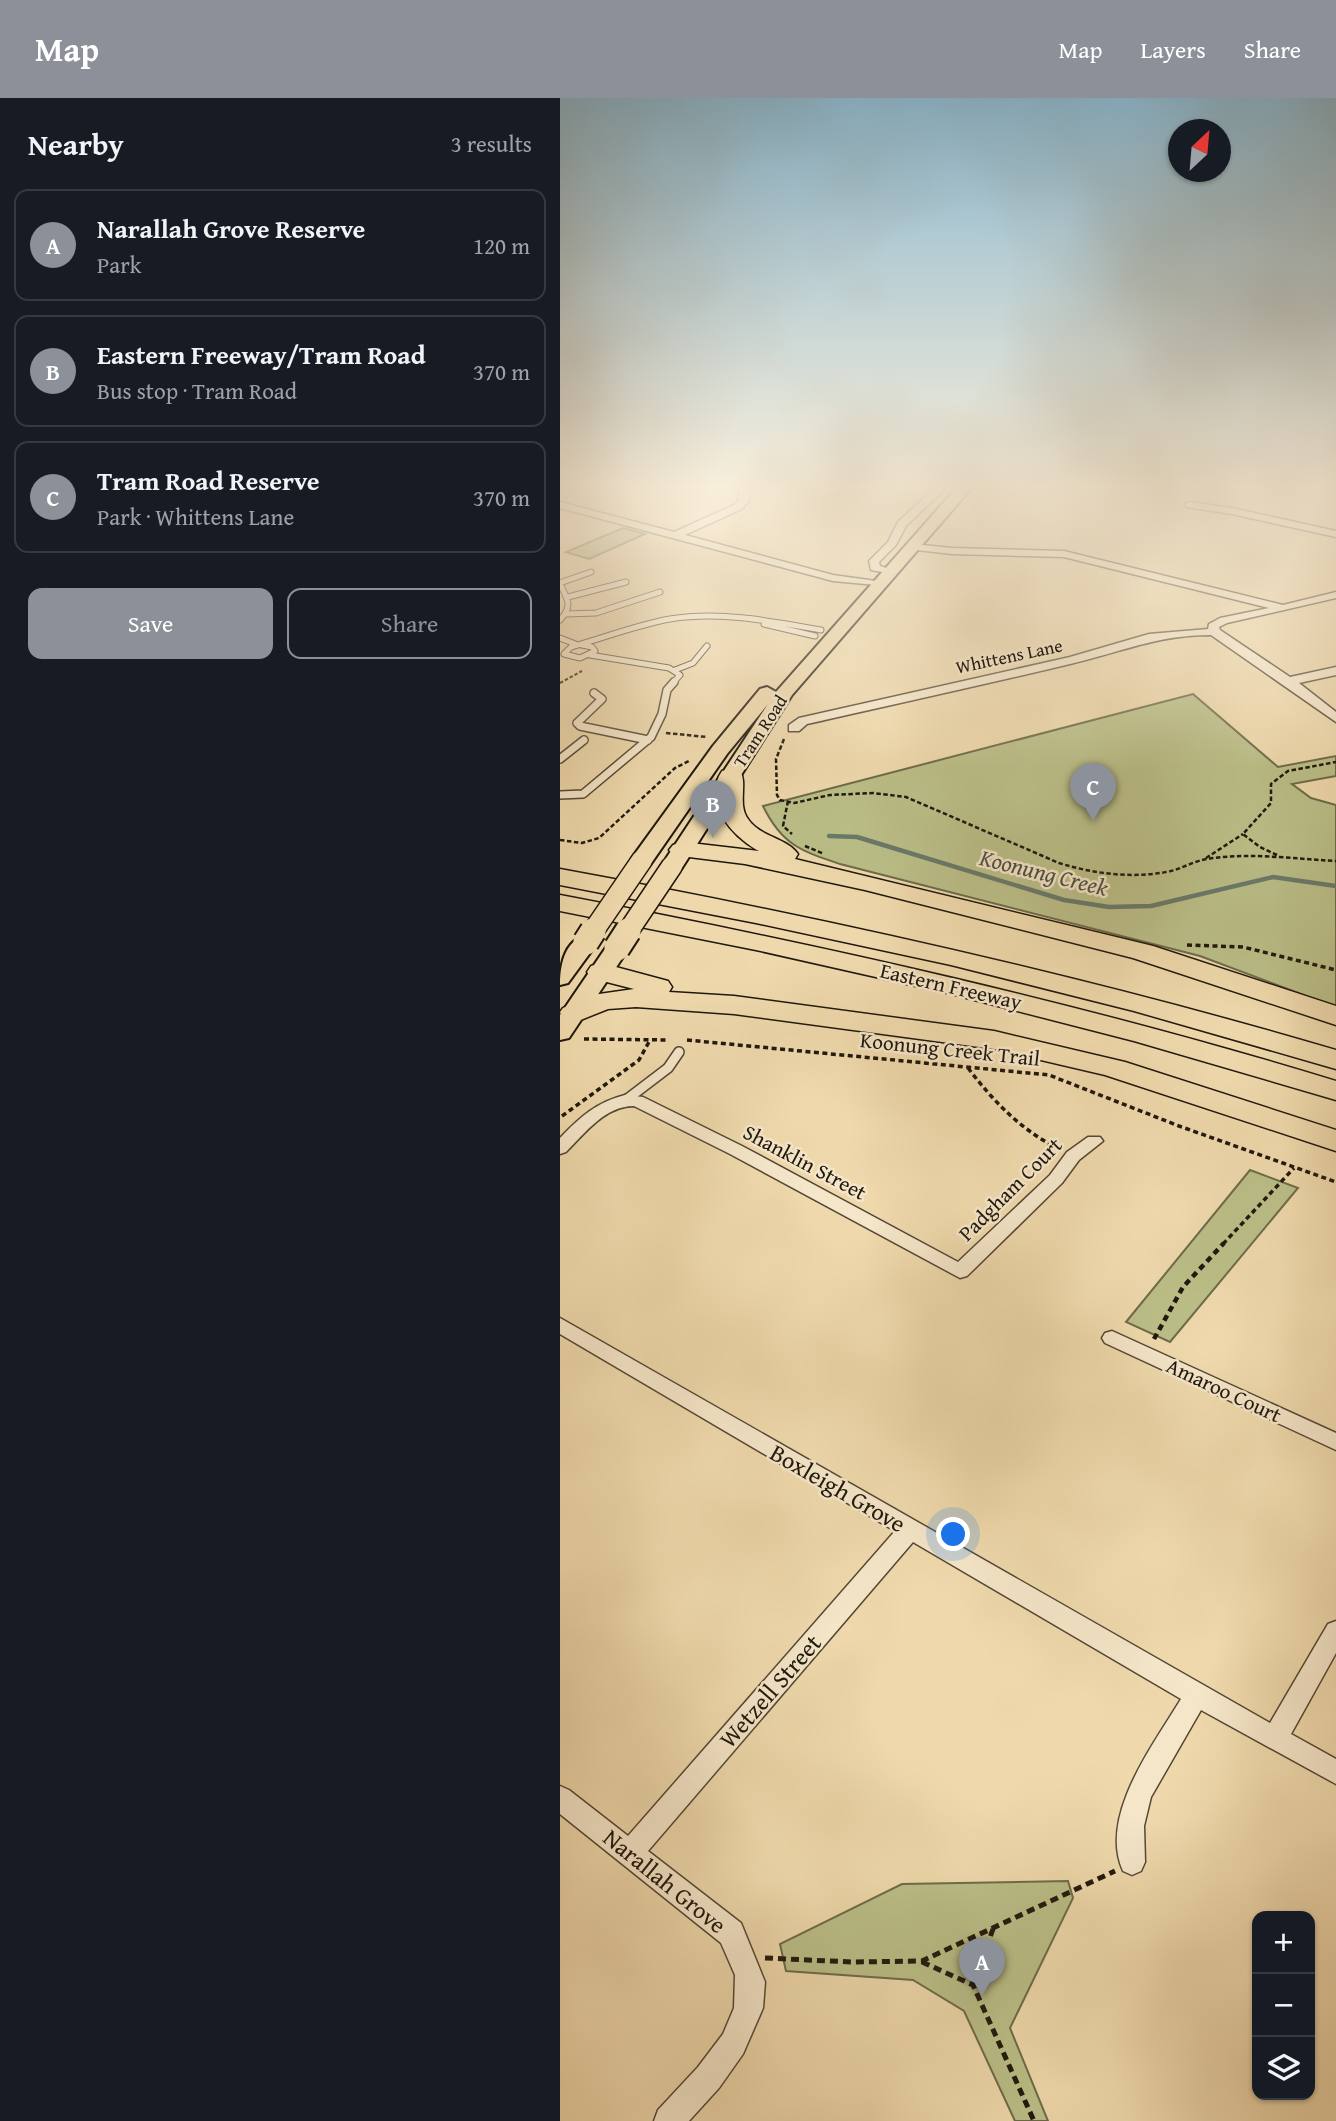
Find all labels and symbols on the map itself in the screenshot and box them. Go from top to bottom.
north arrow [1168,119,1231,182]
street label: Whittens Lane [953,631,1065,681]
street label: Tram Road [726,689,794,773]
pin: C [1070,763,1116,821]
pin: B [690,780,736,838]
water label: Koonung Creek [976,840,1112,904]
street label: Eastern Freeway [877,955,1025,1017]
street label: Koonung Creek Trail [859,1024,1042,1074]
street label: Shanklin Street [738,1116,873,1208]
street label: Padgham Court [951,1130,1069,1248]
street label: Amaroo Court [1161,1350,1287,1430]
street label: Boxleigh Grove [764,1435,912,1541]
your location [936,1517,970,1551]
street label: Wetzell Street [711,1626,830,1755]
street label: Narallah Grove [596,1820,734,1942]
pin: A [959,1938,1005,1996]

